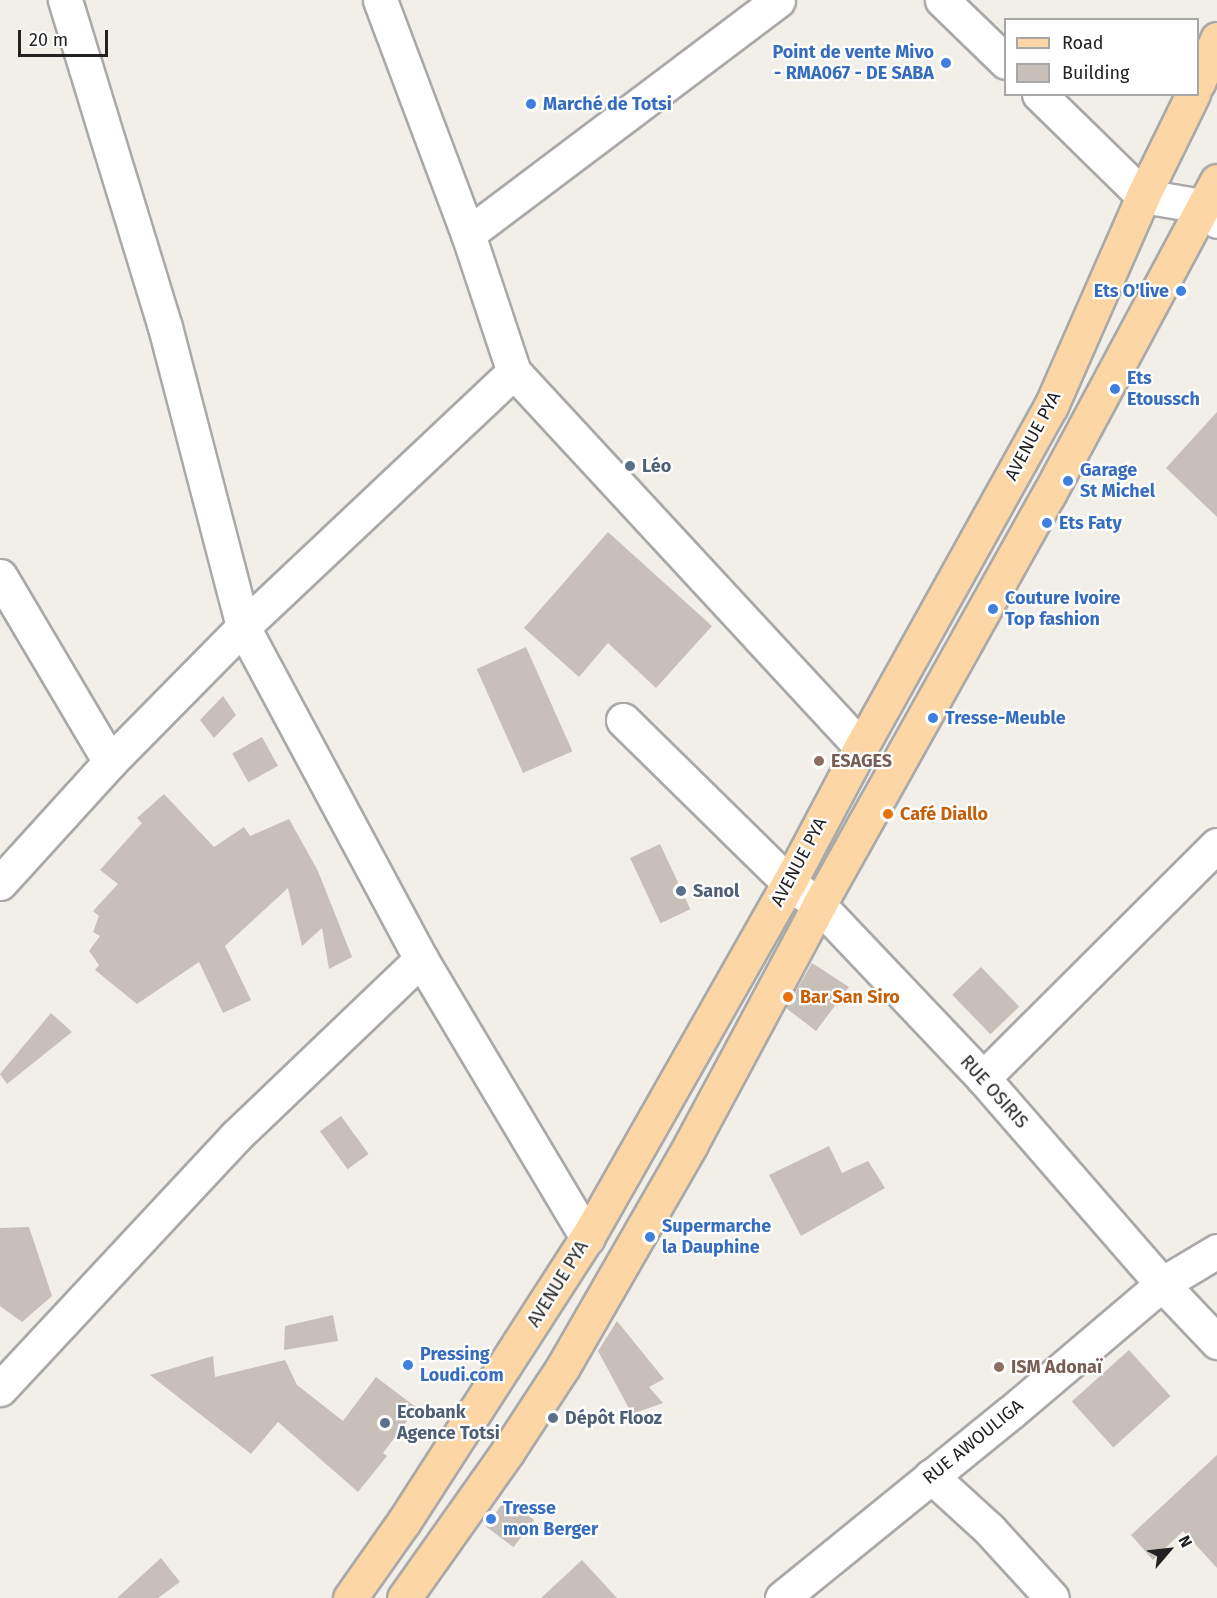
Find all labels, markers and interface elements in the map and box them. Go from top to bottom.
scale bar [21,18,111,56]
legend [1004,18,1199,96]
text: 20 m [29,29,68,51]
text: Road [1062,32,1104,54]
place label: Point de vente Mivo - RMA067 - DE SABA [772,42,934,84]
marker: Point de vente Mivo - RMA067 - DE SABA [939,56,953,70]
text: Building [1062,62,1129,84]
place label: Marché de Totsi [543,93,672,115]
marker: Marché de Totsi [524,97,538,111]
place label: Ets O'live [1094,280,1169,302]
marker: Ets O'live [1174,284,1188,298]
place label: Ets Etoussch [1127,368,1200,410]
marker: Ets Etoussch [1108,382,1122,396]
street label: AVENUE PYA [1001,388,1065,484]
place label: Léo [642,455,671,477]
marker: Léo [623,459,637,473]
place label: Garage St Michel [1080,460,1155,502]
marker: Garage St Michel [1061,474,1075,488]
place label: Ets Faty [1059,512,1122,534]
marker: Ets Faty [1040,516,1054,530]
place label: Couture Ivoire Top fashion [1005,588,1120,630]
marker: Couture Ivoire Top fashion [986,602,1000,616]
place label: Tresse-Meuble [945,707,1066,729]
marker: Tresse-Meuble [926,711,940,725]
place label: ESAGES [831,750,892,772]
marker: ESAGES [812,754,826,768]
place label: Café Diallo [900,803,988,825]
marker: Café Diallo [881,807,895,821]
street label: AVENUE PYA [767,814,831,910]
place label: Sanol [693,880,739,902]
marker: Sanol [674,884,688,898]
place label: Bar San Siro [800,986,900,1008]
marker: Bar San Siro [781,990,795,1004]
street label: RUE OSIRIS [956,1051,1032,1133]
place label: Supermarche la Dauphine [662,1216,771,1258]
marker: Supermarche la Dauphine [643,1230,657,1244]
street label: AVENUE PYA [523,1237,593,1331]
place label: Pressing Loudi.com [420,1344,504,1386]
place label: ISM Adonaï [1011,1356,1102,1378]
marker: Pressing Loudi.com [401,1358,415,1372]
marker: ISM Adonaï [992,1360,1006,1374]
street label: RUE AWOULIGA [919,1395,1027,1489]
place label: Ecobank Agence Totsi [397,1402,500,1444]
place label: Dépôt Flooz [565,1407,662,1429]
marker: Dépôt Flooz [546,1411,560,1425]
marker: Ecobank Agence Totsi [378,1416,392,1430]
place label: Tresse mon Berger [503,1498,598,1540]
marker: Tresse mon Berger [484,1512,498,1526]
north arrow [1139,1520,1199,1580]
text: N [1174,1532,1196,1550]

